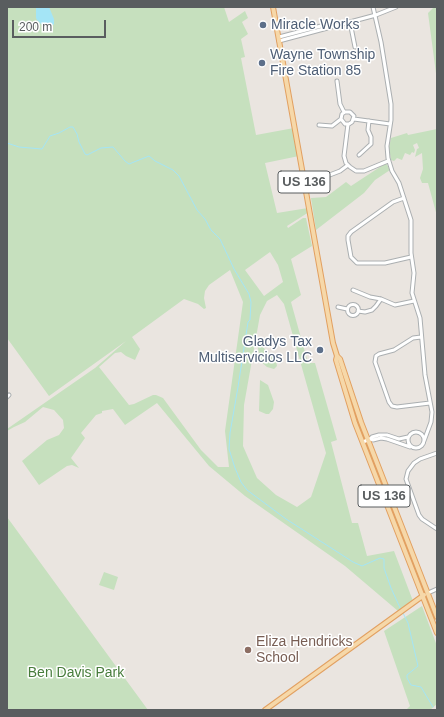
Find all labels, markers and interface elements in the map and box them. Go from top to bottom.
scale bar [14,12,108,38]
place label: Miracle Works [271,17,359,33]
text: 200 m [19,20,52,34]
marker: Miracle Works [258,20,268,30]
place label: Wayne Township Fire Station 85 [270,47,375,80]
marker: Wayne Township Fire Station 85 [257,58,267,68]
road number: US 136 [278,171,330,193]
place label: Gladys Tax Multiservicios LLC [198,334,312,366]
marker: Gladys Tax Multiservicios LLC [315,345,325,355]
road number: US 136 [358,485,410,507]
place label: Eliza Hendricks School [256,634,352,666]
marker: Eliza Hendricks School [243,645,253,655]
park label: Ben Davis Park [28,665,124,681]

